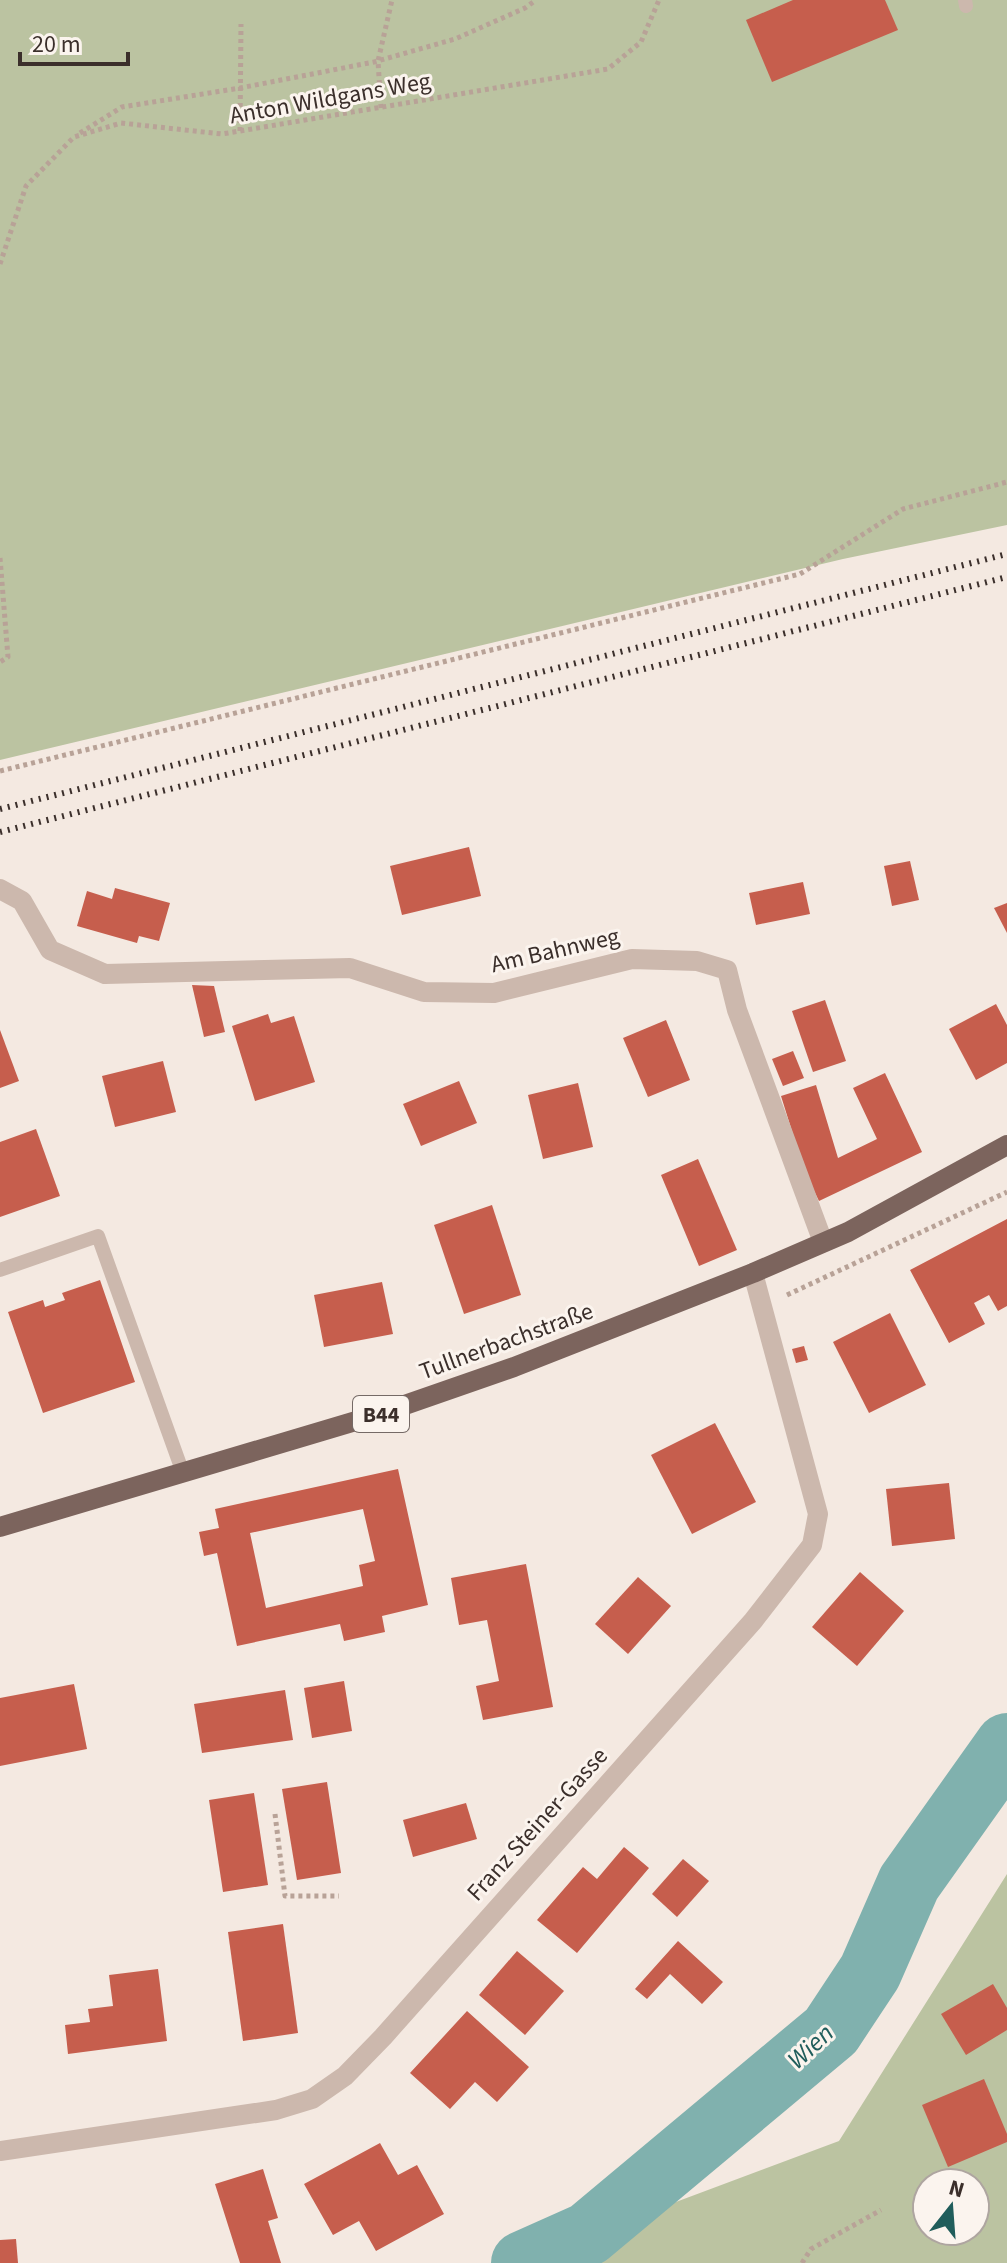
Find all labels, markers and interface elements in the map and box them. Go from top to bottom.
scale bar [20,16,128,66]
text: 20 m [32,27,81,62]
street label: Anton Wildgans Weg [227,64,433,133]
street label: Am Bahnweg [487,919,623,982]
street label: Tullnerbachstraße [414,1294,598,1389]
road number: B44 [353,1396,409,1432]
street label: Franz Steiner-Gasse [459,1740,616,1909]
water label: Wien [779,2015,842,2078]
north arrow [911,2167,991,2247]
text: N [945,2171,968,2206]

